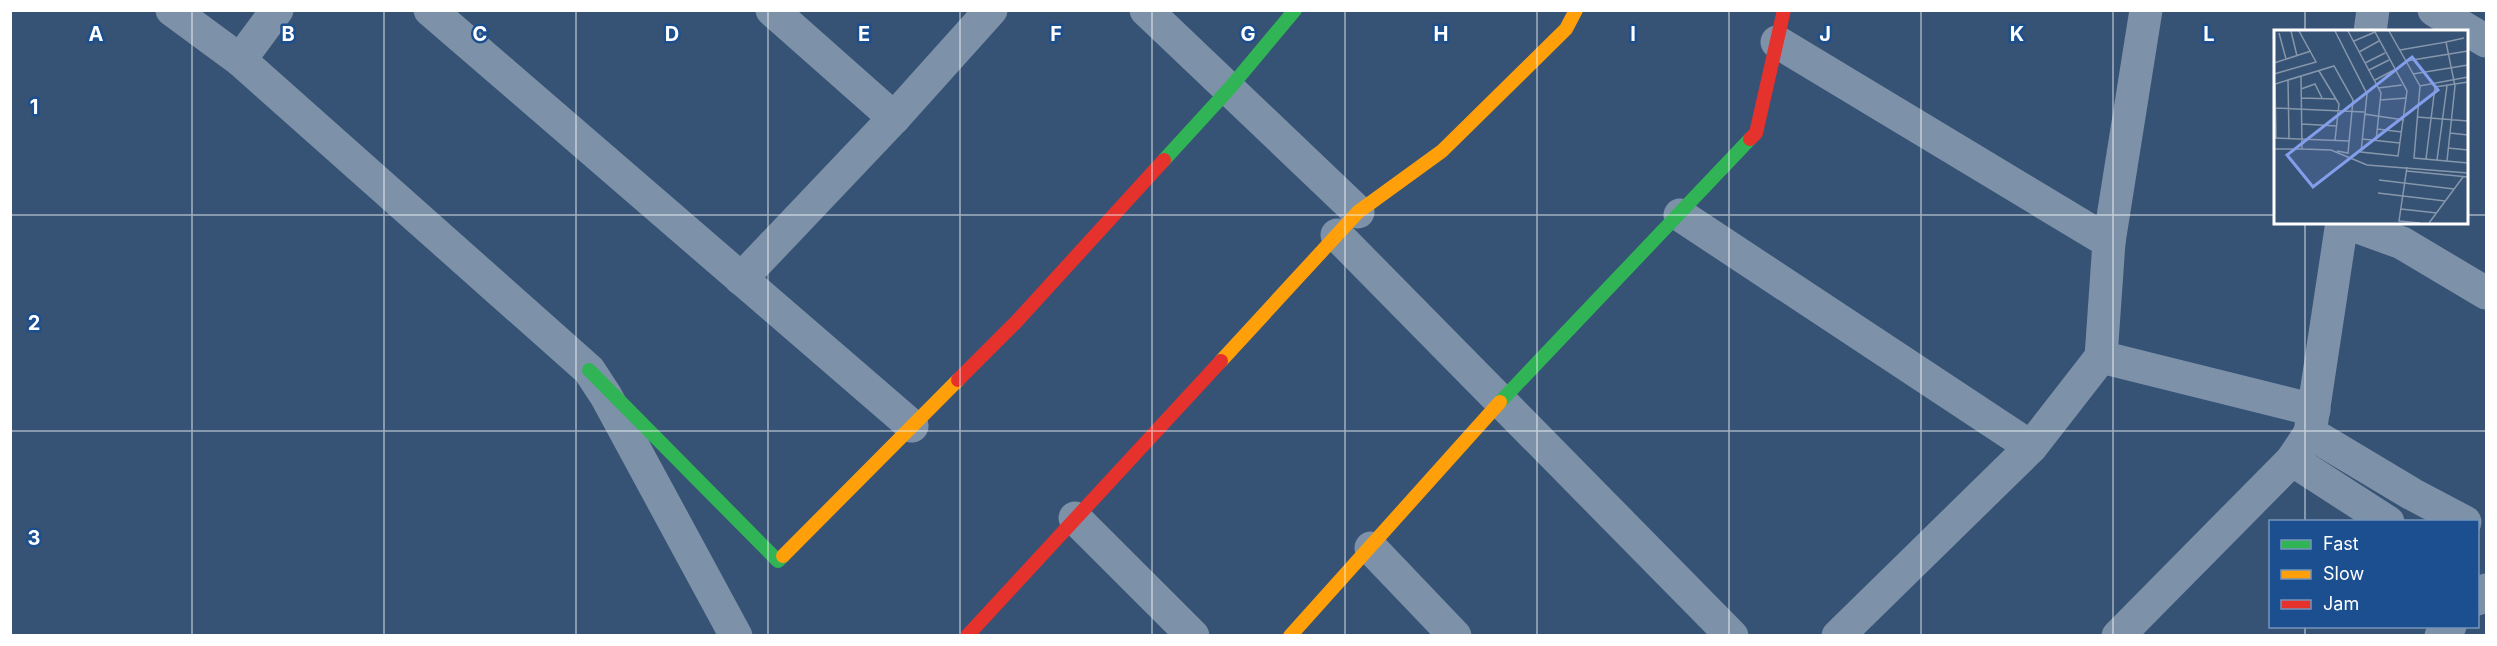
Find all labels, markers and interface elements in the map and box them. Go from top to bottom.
text: A [89,22,104,46]
text: B [281,22,295,46]
text: C [473,22,487,46]
text: D [665,22,679,46]
text: E [858,22,870,46]
text: F [1050,22,1062,46]
text: G [1240,22,1256,46]
text: H [1434,22,1448,46]
text: I [1630,22,1636,46]
text: J [1819,22,1831,46]
text: K [2010,22,2024,46]
text: L [2203,22,2215,46]
inset map [2274,30,2467,224]
text: 1 [30,95,38,119]
text: 2 [28,311,40,335]
legend [2269,520,2479,628]
text: 3 [28,526,40,550]
text: Fast [2323,533,2359,554]
text: Slow [2323,563,2364,584]
text: Jam [2323,593,2359,614]

